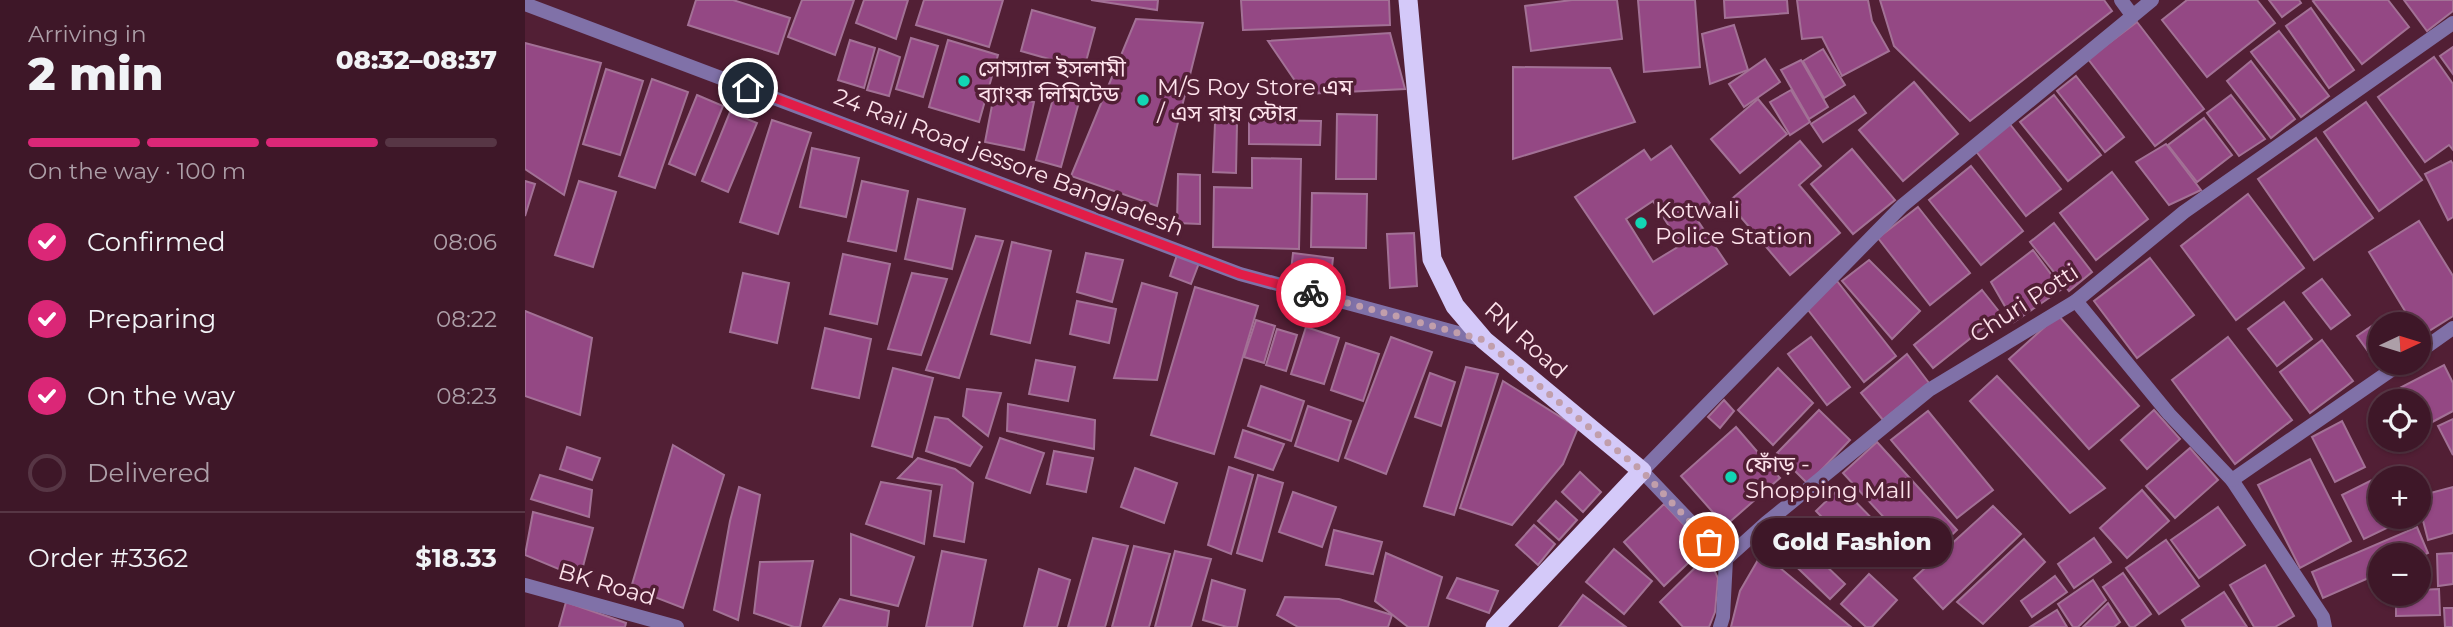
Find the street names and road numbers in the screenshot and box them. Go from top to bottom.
street label: 24 Rail Road jessore Bangladesh [830,82,1188,242]
street label: Churi Potti [1964,258,2084,348]
street label: RN Road [1479,296,1573,384]
street label: BK Road [555,557,659,611]

